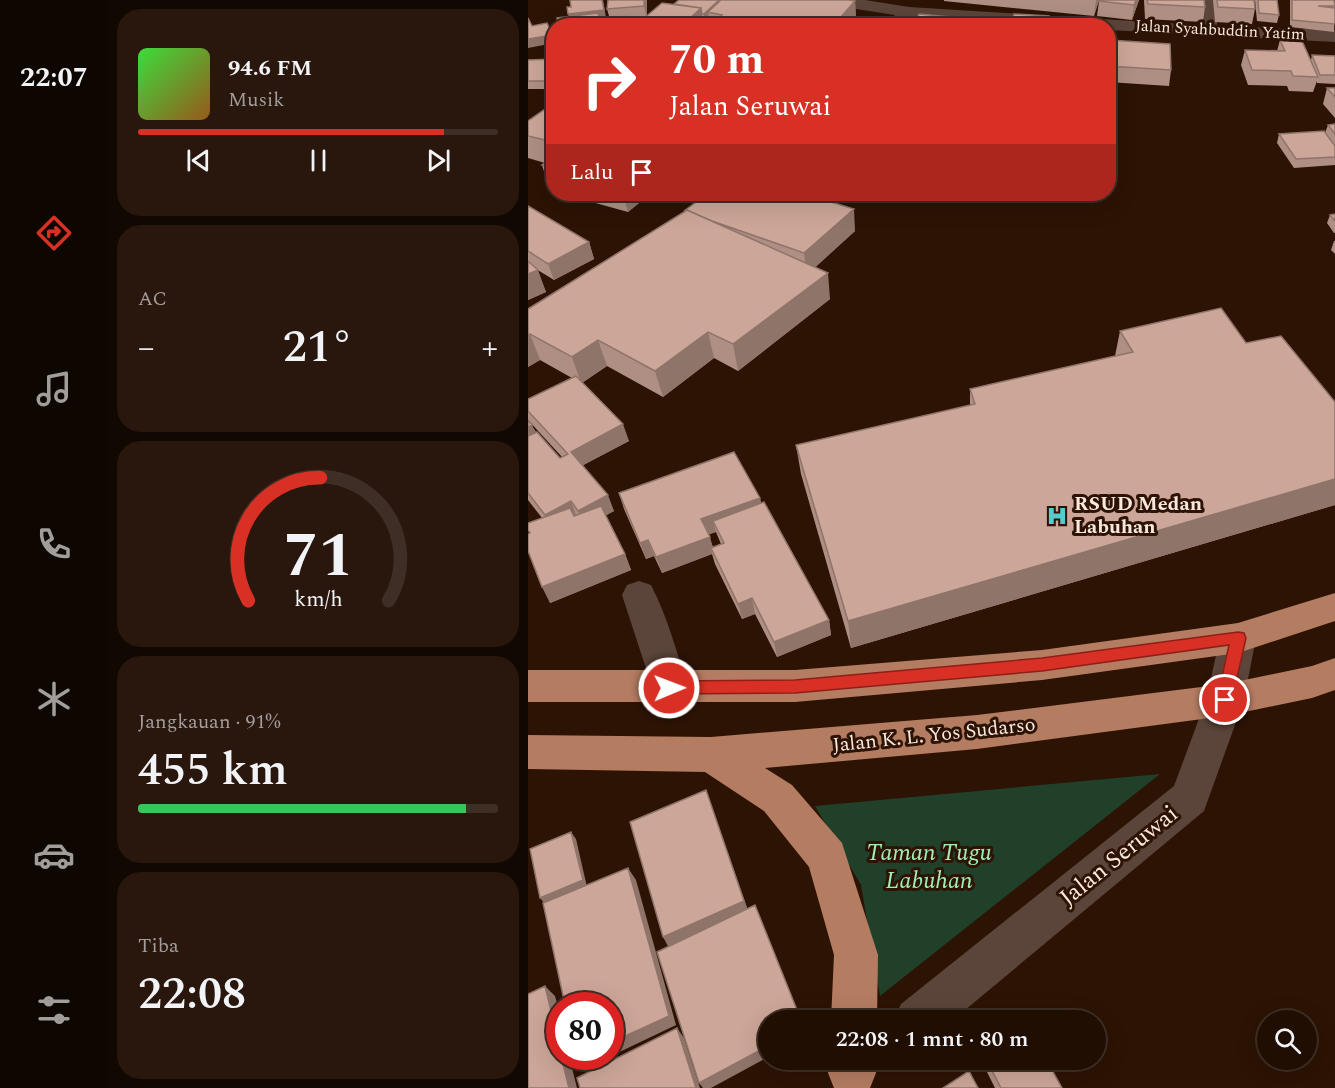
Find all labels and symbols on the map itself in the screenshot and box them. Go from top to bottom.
street label: Jalan Syahbuddin Yatim [1135,14,1305,46]
place label: RSUD Medan Labuhan [1074,489,1202,542]
hospital icon: RSUD Medan Labuhan [1045,504,1069,528]
position arrow [637,656,701,720]
pin [1199,674,1250,725]
street label: Jalan K. L. Yos Sudarso [831,709,1037,761]
street label: Jalan Seruwai [1052,797,1186,915]
park label: Taman Tugu Labuhan [866,835,992,899]
speed limit sign: 80 [546,992,624,1070]

